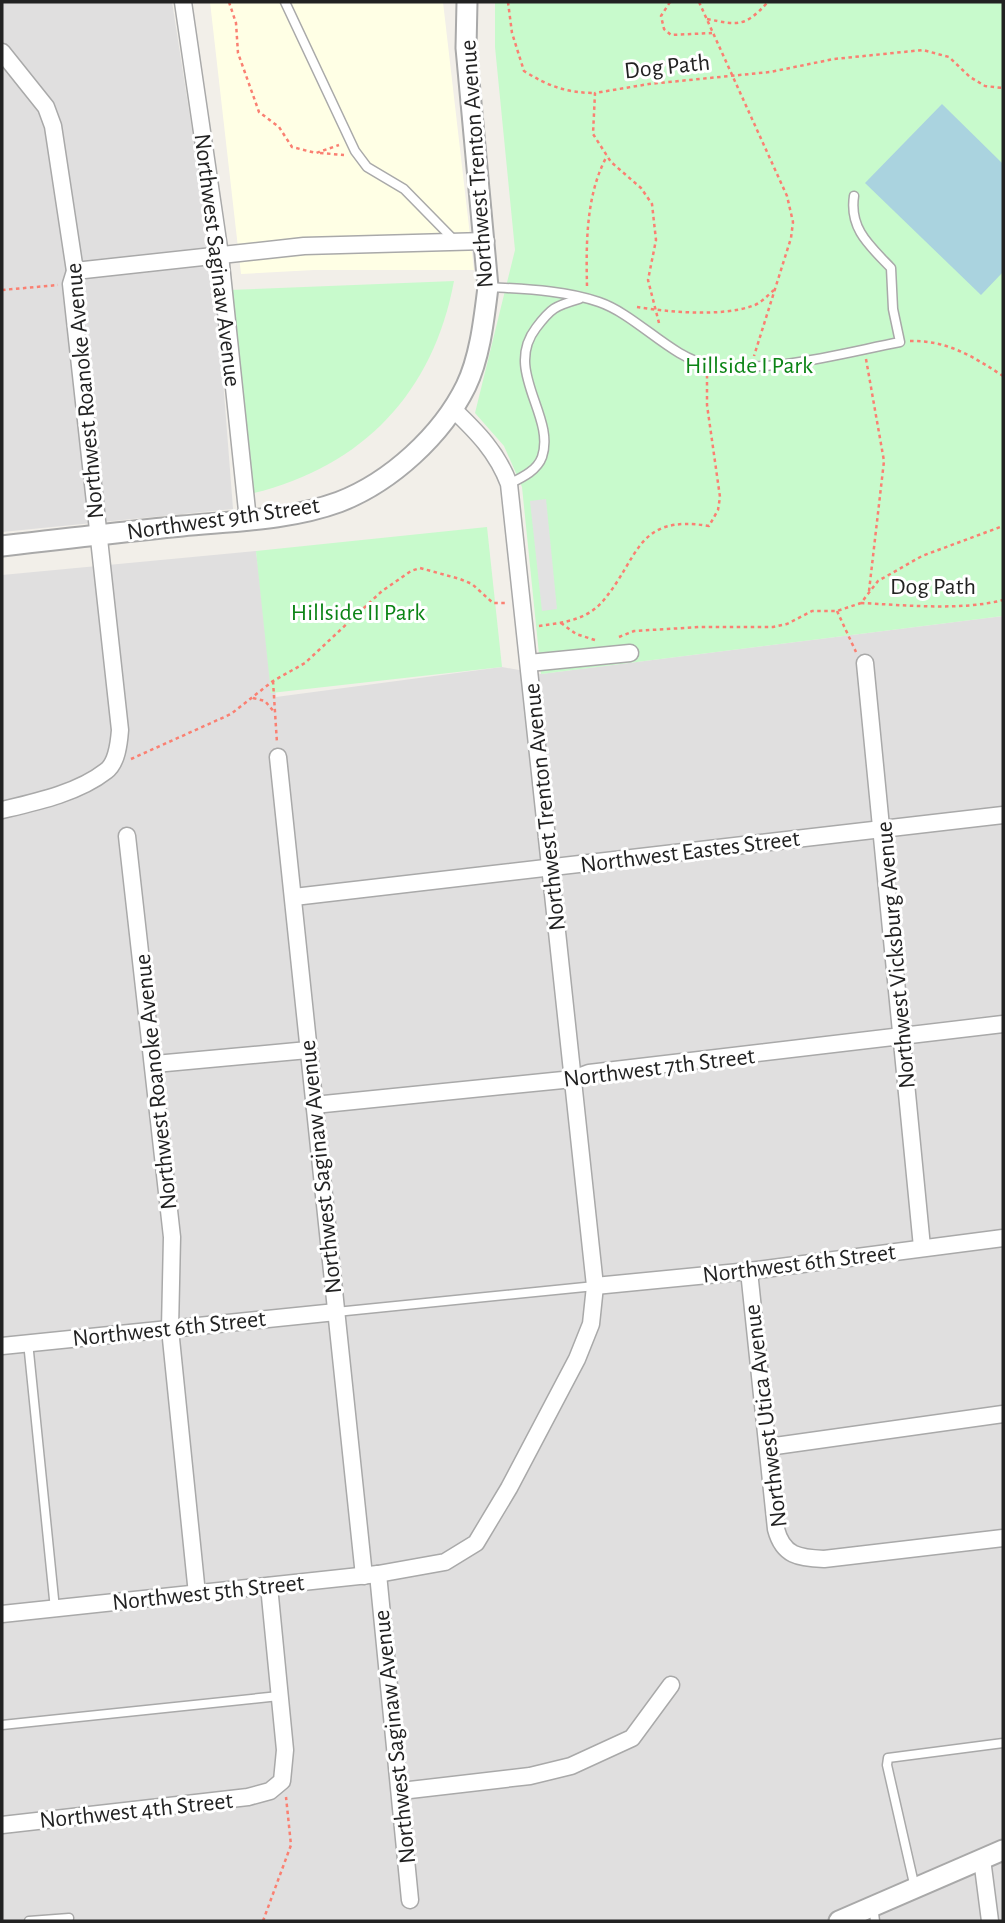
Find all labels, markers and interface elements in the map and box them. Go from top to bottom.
street label: Northwest Trenton Avenue [456,39,498,289]
street label: Dog Path [623,51,711,83]
street label: Northwest Saginaw Avenue [190,132,244,388]
street label: Northwest Roanoke Avenue [62,262,108,520]
park label: Hillside I Park [685,354,813,378]
street label: Northwest 9th Street [125,494,321,544]
street label: Dog Path [890,575,976,599]
park label: Hillside II Park [291,601,425,625]
street label: Northwest Trenton Avenue [520,682,570,932]
street label: Northwest Vicksburg Avenue [872,820,920,1090]
street label: Northwest Eastes Street [579,827,802,877]
street label: Northwest Roanoke Avenue [131,953,181,1211]
street label: Northwest Saginaw Avenue [296,1039,346,1295]
street label: Northwest 7th Street [562,1044,757,1092]
street label: Northwest 6th Street [701,1240,897,1288]
street label: Northwest Utica Avenue [740,1303,792,1529]
street label: Northwest 6th Street [71,1307,267,1351]
street label: Northwest 5th Street [111,1571,306,1615]
street label: Northwest Saginaw Avenue [370,1609,420,1865]
street label: Northwest 4th Street [38,1789,234,1833]

